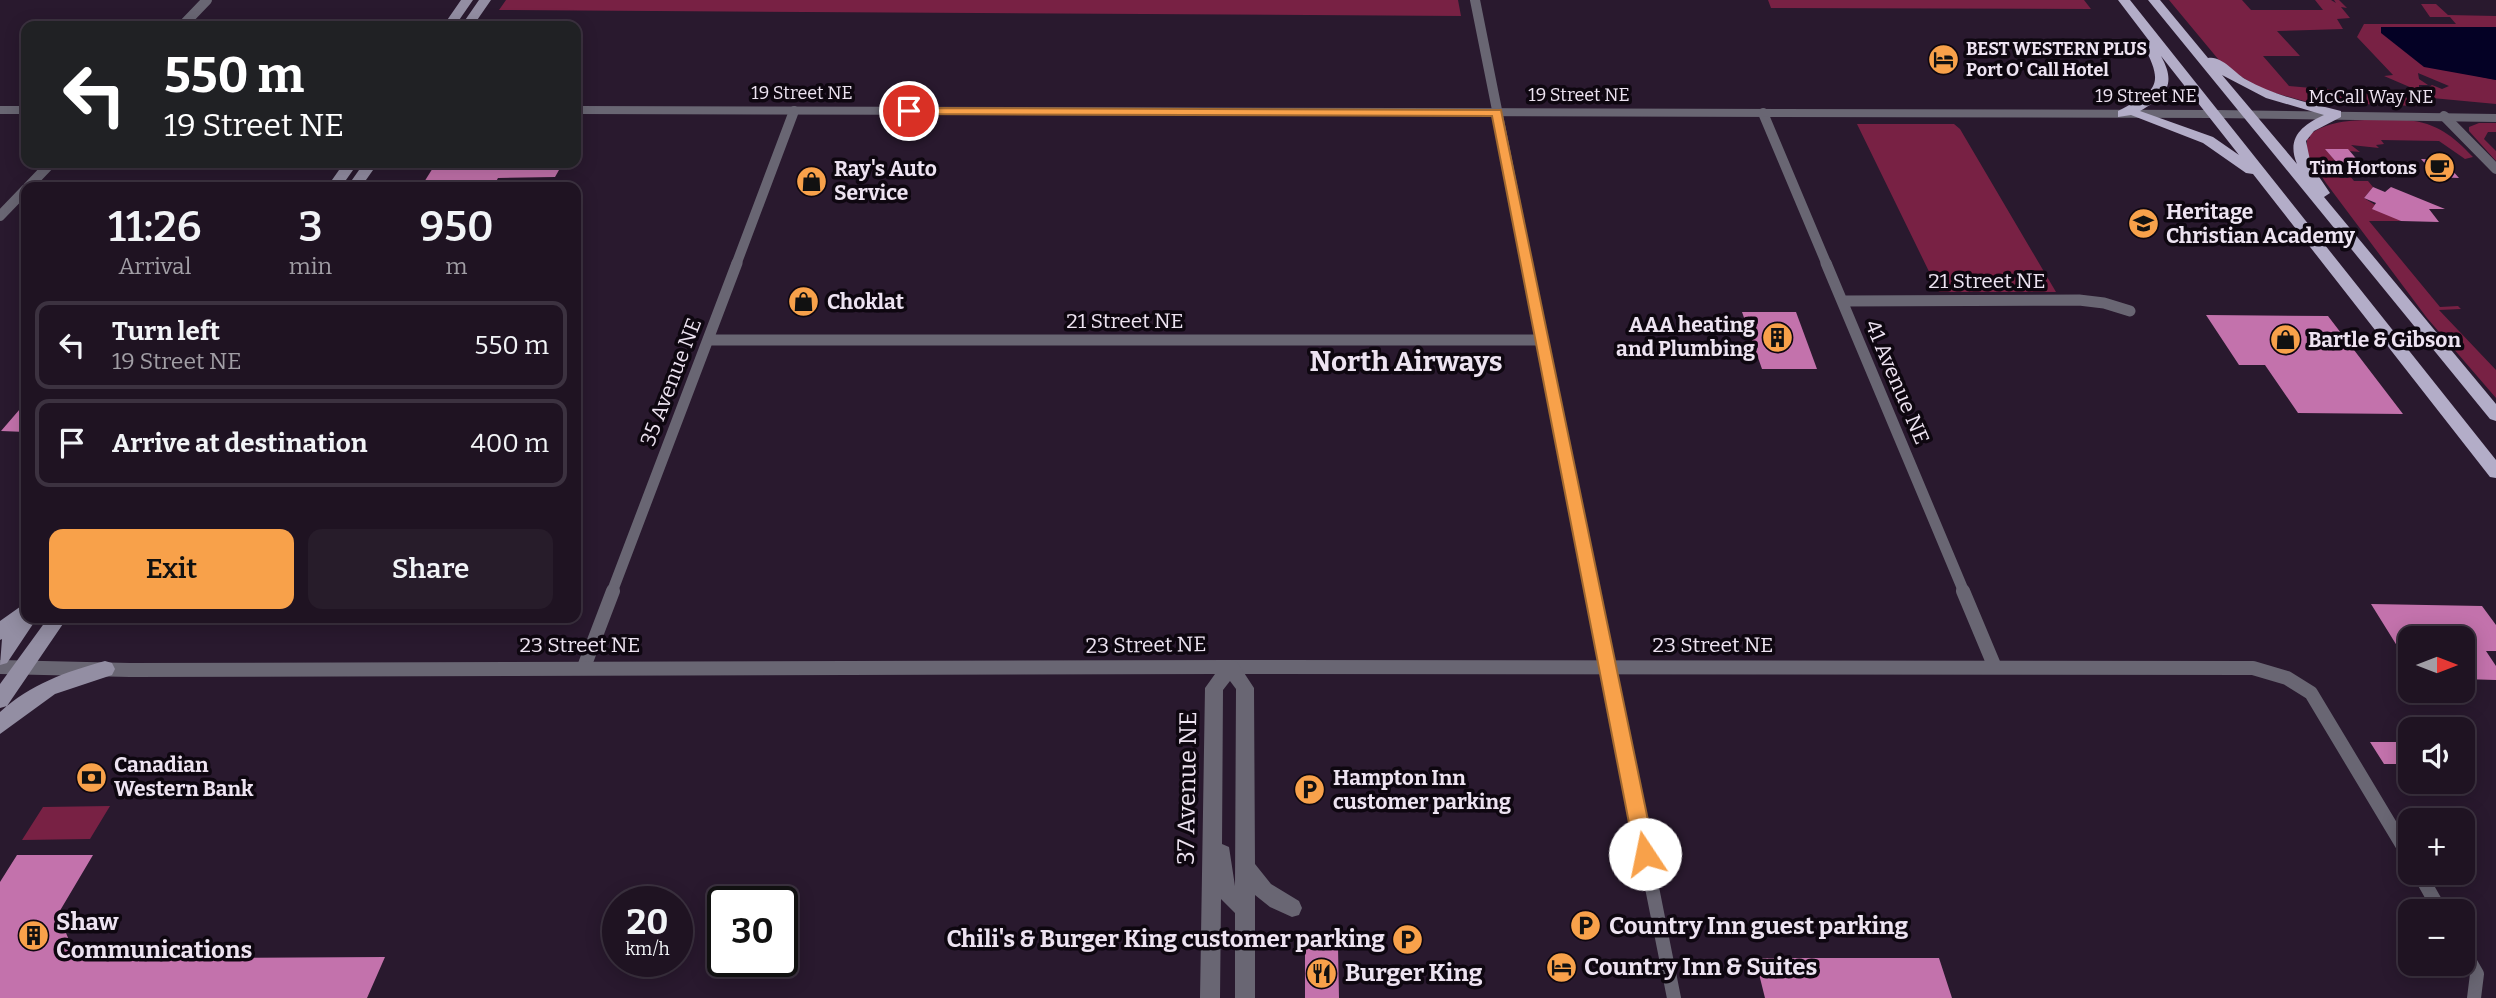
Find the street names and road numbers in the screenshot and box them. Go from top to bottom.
street label: 19 Street NE [751,82,853,104]
street label: 19 Street NE [1528,84,1630,106]
street label: 19 Street NE [2095,85,2197,107]
street label: McCall Way NE [2309,86,2433,108]
street label: 21 Street NE [1928,268,2046,294]
street label: 21 Street NE [1066,308,1184,334]
street label: 35 Avenue NE [635,314,707,450]
street label: 41 Avenue NE [1859,316,1935,448]
street label: 23 Street NE [1085,631,1207,659]
street label: 23 Street NE [520,632,640,658]
street label: 23 Street NE [1653,632,1773,658]
street label: 37 Avenue NE [1172,711,1202,865]

